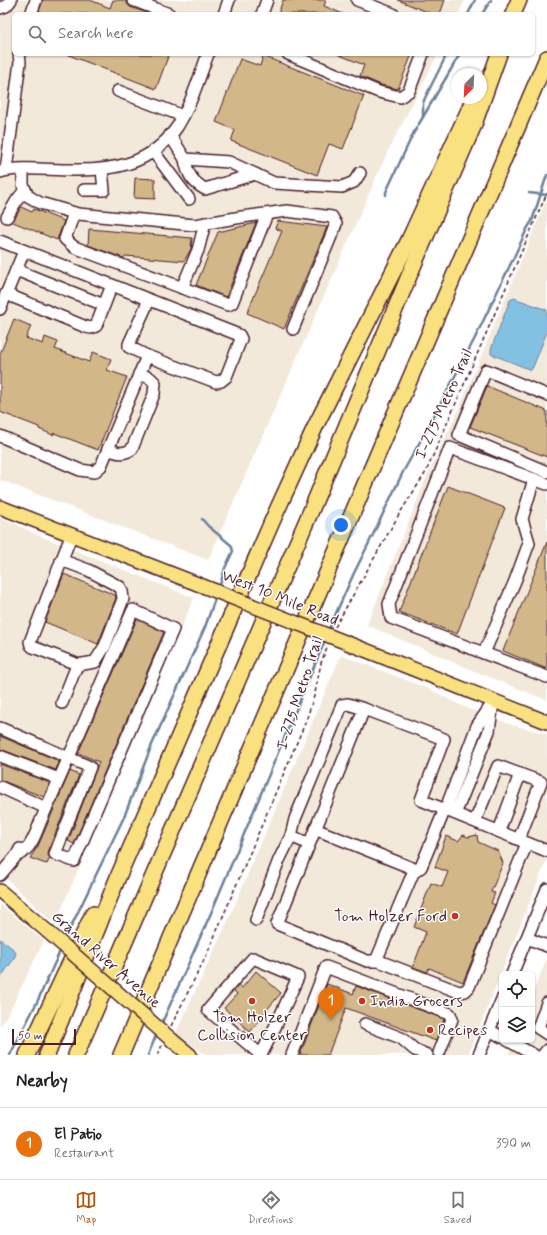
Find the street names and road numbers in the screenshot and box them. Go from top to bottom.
street label: I-275 Metro Trail [410,346,478,462]
street label: West 10 Mile Road [219,565,341,631]
street label: I-275 Metro Trail [272,633,328,753]
street label: Grand River Avenue [47,907,166,1014]

